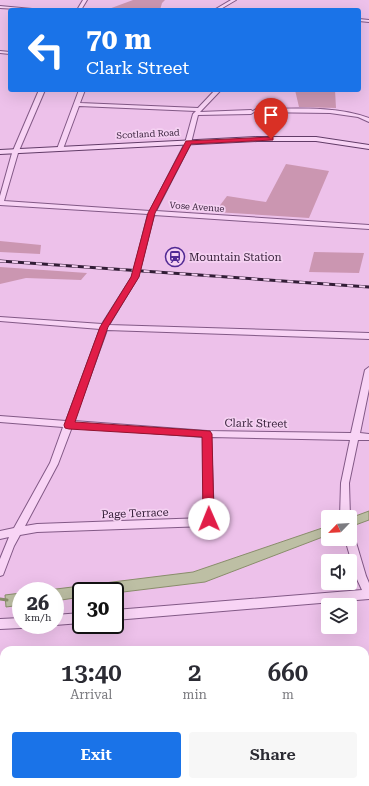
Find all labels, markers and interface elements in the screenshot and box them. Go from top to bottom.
text: 70 m [86,23,151,56]
icon: left [20,24,72,76]
text: Clark Street [86,57,189,78]
pin [254,98,288,139]
icon: arrive [260,104,282,126]
street label: Scotland Road [116,127,180,141]
street label: Vose Avenue [169,200,225,214]
station icon: Mountain Station [164,246,186,268]
place label: Mountain Station [189,251,282,264]
street label: Clark Street [224,416,288,431]
position arrow [188,498,230,540]
street label: Page Terrace [101,506,169,521]
north arrow [321,510,357,546]
map controls [321,510,357,634]
button: sound [321,554,357,590]
speed limit sign: 30 [72,582,124,634]
text: 26 [27,591,49,615]
button: layers [321,598,357,634]
text: km/h [25,612,51,623]
text: 13:40 [61,659,122,687]
text: 2 [188,659,201,687]
text: 660 [268,659,308,687]
text: Arrival [70,687,112,702]
text: min [183,687,207,702]
text: m [282,687,294,702]
button: Exit [12,732,181,778]
button: Share [189,732,357,778]

